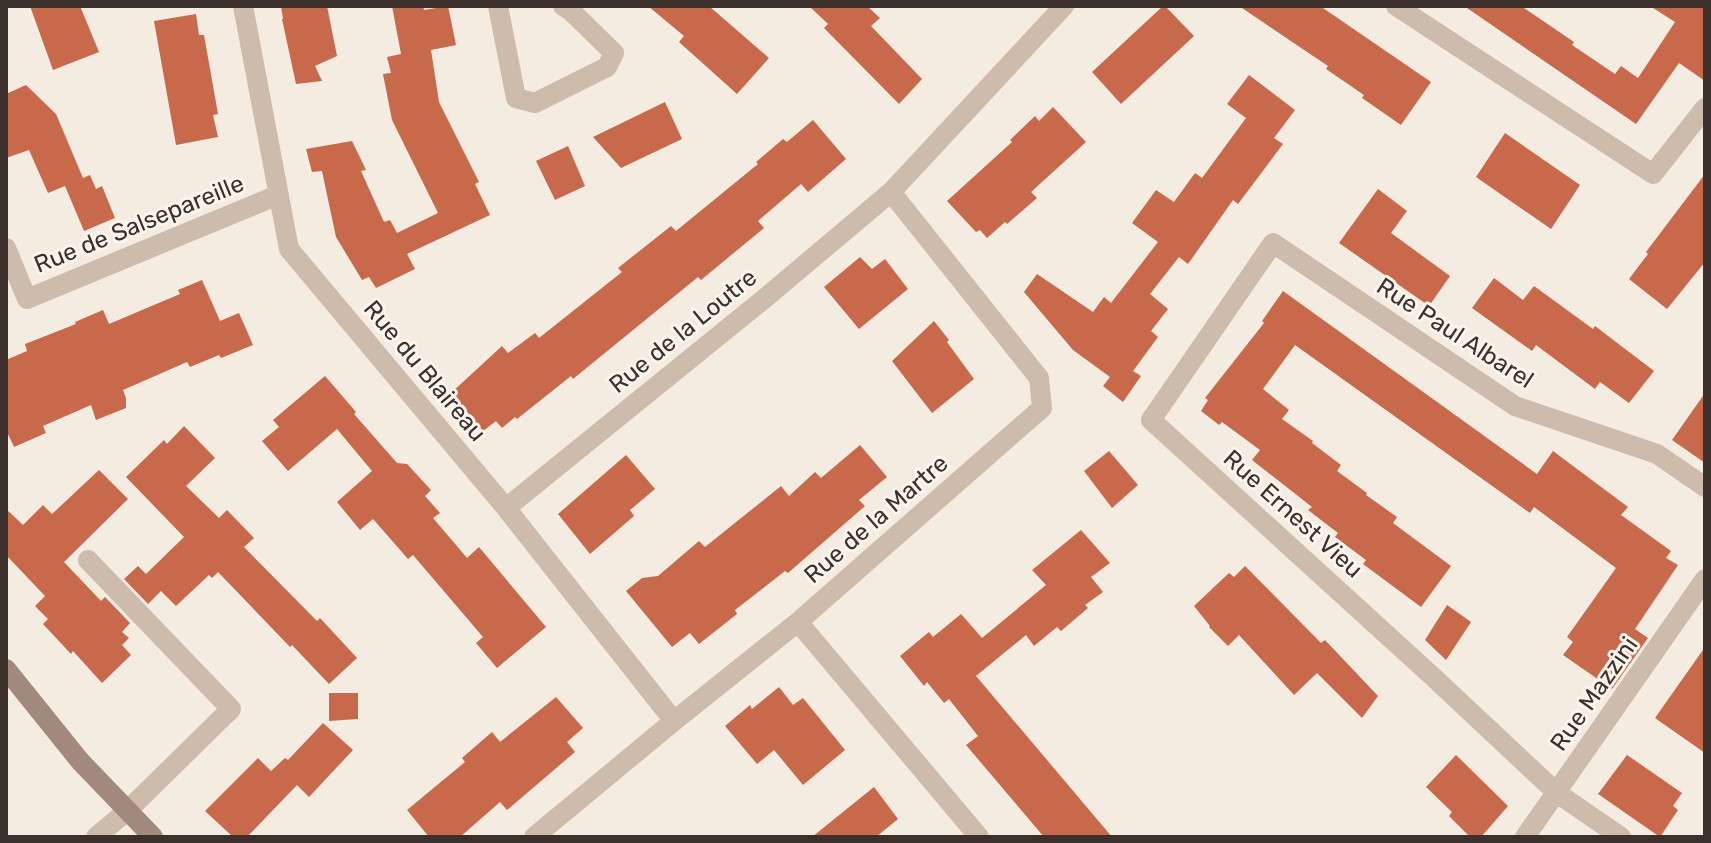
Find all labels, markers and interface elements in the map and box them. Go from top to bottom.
street label: Rue de Salsepareille [30,169,248,279]
street label: Rue de la Loutre [604,263,762,399]
street label: Rue Paul Albarel [1371,272,1539,394]
street label: Rue du Blaireau [358,295,492,447]
street label: Rue Ernest Vieu [1218,444,1368,584]
street label: Rue de la Martre [798,449,954,589]
street label: Rue Mazzini [1545,632,1643,756]

